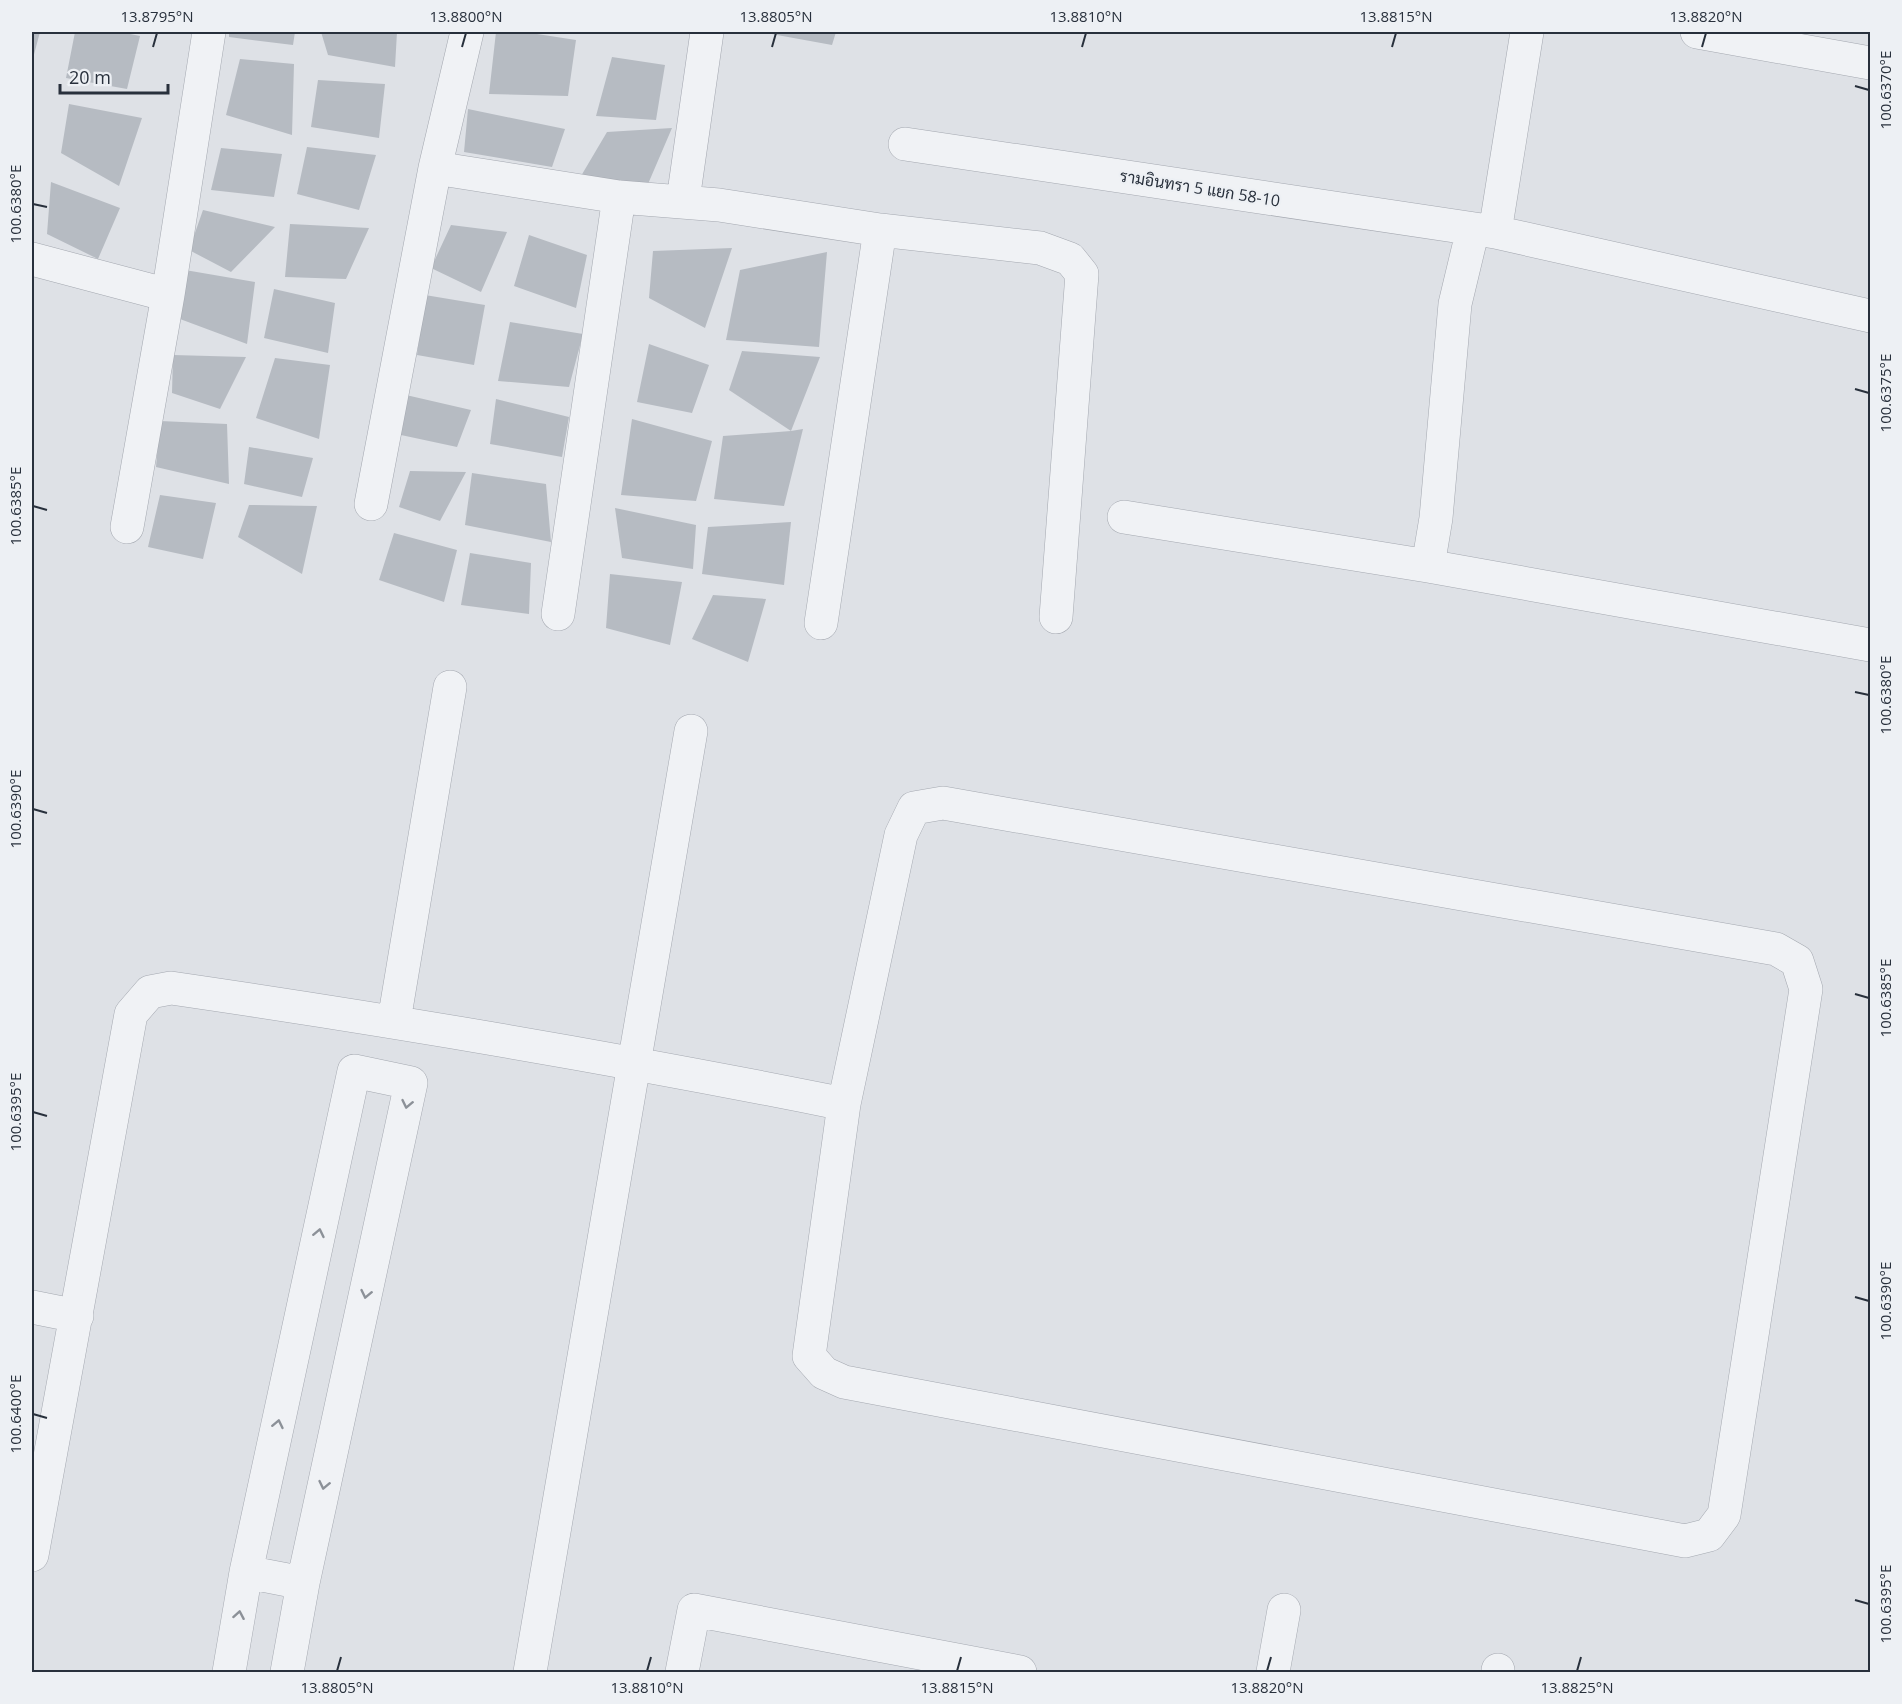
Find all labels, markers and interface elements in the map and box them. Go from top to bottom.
text: 13.8795°N [120,6,194,26]
text: 13.8800°N [429,6,503,26]
text: 13.8805°N [739,6,813,26]
text: 13.8810°N [1049,6,1123,26]
text: 13.8815°N [1359,6,1433,26]
text: 13.8820°N [1669,6,1743,26]
text: 100.6370°E [1875,51,1895,129]
scale bar [60,57,168,95]
text: 20 m [69,65,111,89]
street label: รามอินทรา 5 แยก 58-10 [1118,164,1282,212]
text: 100.6380°E [5,165,25,243]
text: 100.6375°E [1875,354,1895,432]
text: 100.6385°E [5,467,25,545]
text: 100.6380°E [1875,656,1895,734]
text: 100.6390°E [5,770,25,848]
text: 100.6385°E [1875,959,1895,1037]
text: 100.6395°E [5,1073,25,1151]
one-way arrow [401,1098,414,1108]
one-way arrow [312,1228,325,1238]
text: 100.6390°E [1875,1262,1895,1340]
one-way arrow [360,1289,373,1299]
text: 100.6400°E [5,1375,25,1453]
one-way arrow [271,1419,284,1429]
one-way arrow [319,1480,332,1490]
text: 100.6395°E [1875,1565,1895,1643]
one-way arrow [232,1610,244,1620]
text: 13.8805°N [300,1677,374,1697]
text: 13.8810°N [610,1677,684,1697]
text: 13.8815°N [920,1677,994,1697]
text: 13.8820°N [1230,1677,1304,1697]
text: 13.8825°N [1540,1677,1614,1697]

